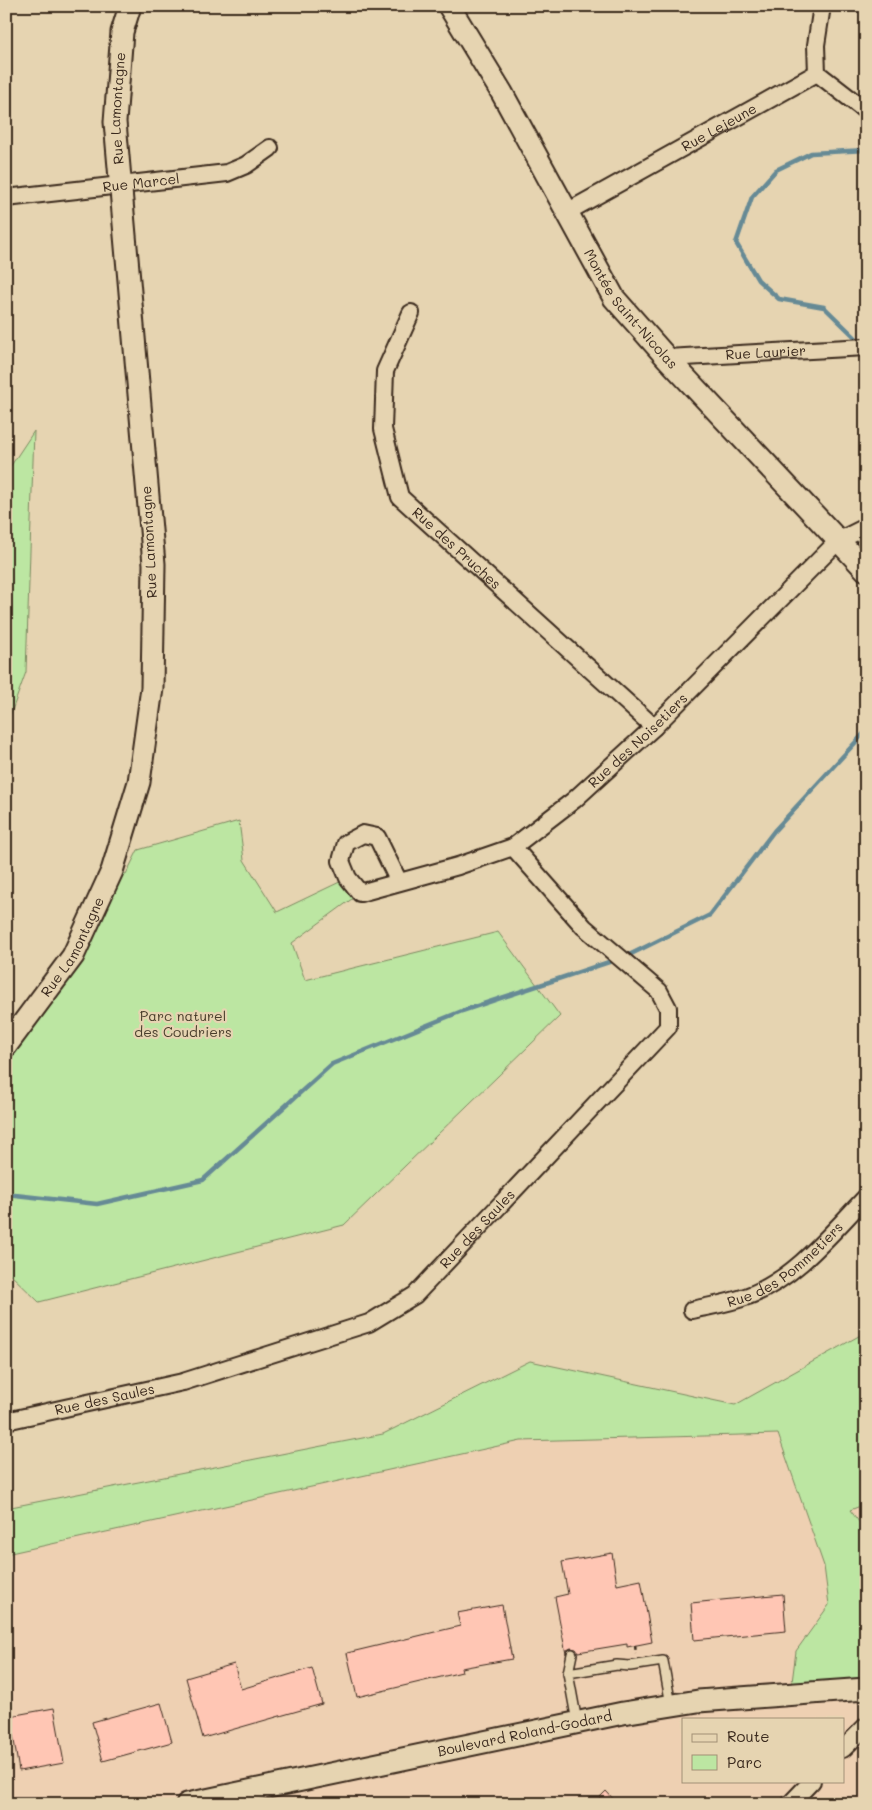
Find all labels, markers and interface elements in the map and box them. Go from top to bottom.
street label: Rue Lamontagne [105,51,129,165]
street label: Rue Lejeune [678,98,760,156]
street label: Rue Marcel [102,168,180,196]
street label: Montée Saint-Nicolas [580,245,682,373]
street label: Rue Laurier [725,340,807,364]
street label: Rue Lamontagne [136,485,161,599]
street label: Rue des Pruches [408,503,505,593]
street label: Rue des Noisetiers [584,689,691,792]
street label: Rue Lamontagne [36,894,108,1000]
park label: Parc naturel des Coudriers [134,1006,232,1041]
street label: Rue des Saules [435,1185,519,1272]
street label: Rue des Pommetiers [725,1217,847,1311]
street label: Rue des Saules [53,1379,156,1419]
street label: Boulevard Roland-Godard [436,1706,614,1760]
legend [682,1718,844,1782]
text: Route [727,1726,770,1746]
text: Parc [727,1752,762,1772]

